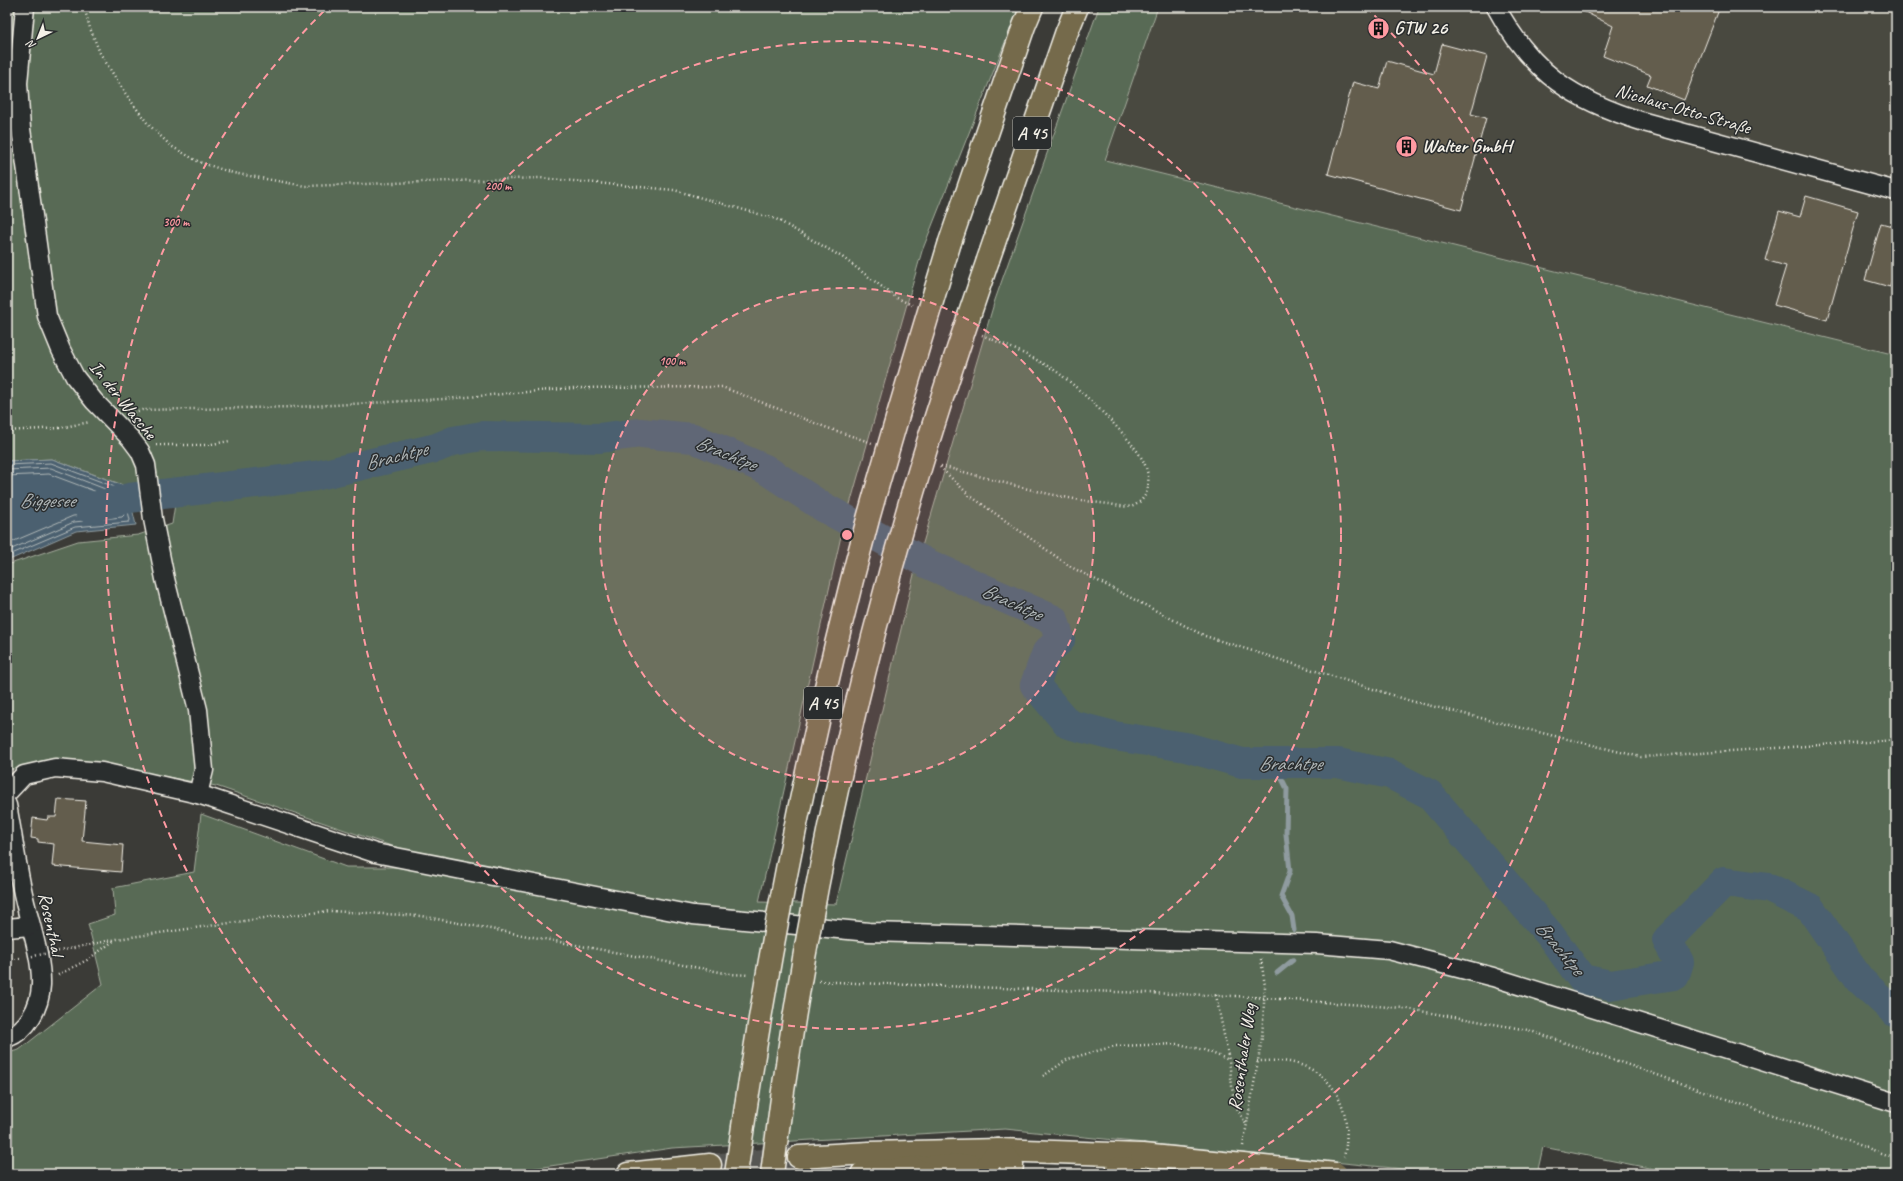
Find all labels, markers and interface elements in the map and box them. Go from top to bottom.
building icon: GTW 26 [1365,15,1391,41]
place label: GTW 26 [1394,16,1449,40]
north arrow [18,18,58,58]
text: N [22,36,38,53]
street label: Nicolaus-Otto-Straße [1613,78,1755,140]
road number: A 45 [1013,117,1051,149]
building icon: Walter GmbH [1394,133,1420,159]
place label: Walter GmbH [1422,134,1514,158]
text: 200 m [485,178,512,194]
text: 300 m [163,214,190,230]
text: 100 m [659,353,686,369]
street label: In der Wasche [84,356,163,446]
water label: Brachtpe [692,430,763,478]
water label: Brachtpe [362,435,433,476]
water label: Biggesee [20,488,78,513]
centre of rings [840,528,854,542]
water label: Brachtpe [978,578,1049,628]
road number: A 45 [804,687,842,719]
water label: Brachtpe [1258,751,1325,776]
street label: Rosenthal [33,890,70,962]
water label: Brachtpe [1530,916,1592,983]
street label: Rosenthaler Weg [1223,1000,1262,1112]

